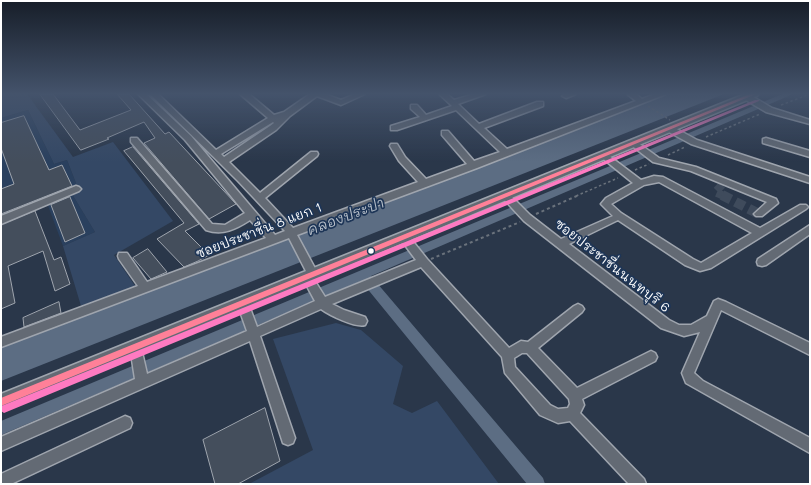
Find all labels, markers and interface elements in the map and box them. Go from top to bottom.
water label: คลองประปา [305,195,387,239]
street label: ซอยประชาชื่น 8 แยก 1 [194,200,324,262]
street label: ซอยประชาชื่นนนทบุรี 6 [551,216,673,316]
unlabelled marker [366,246,376,256]

